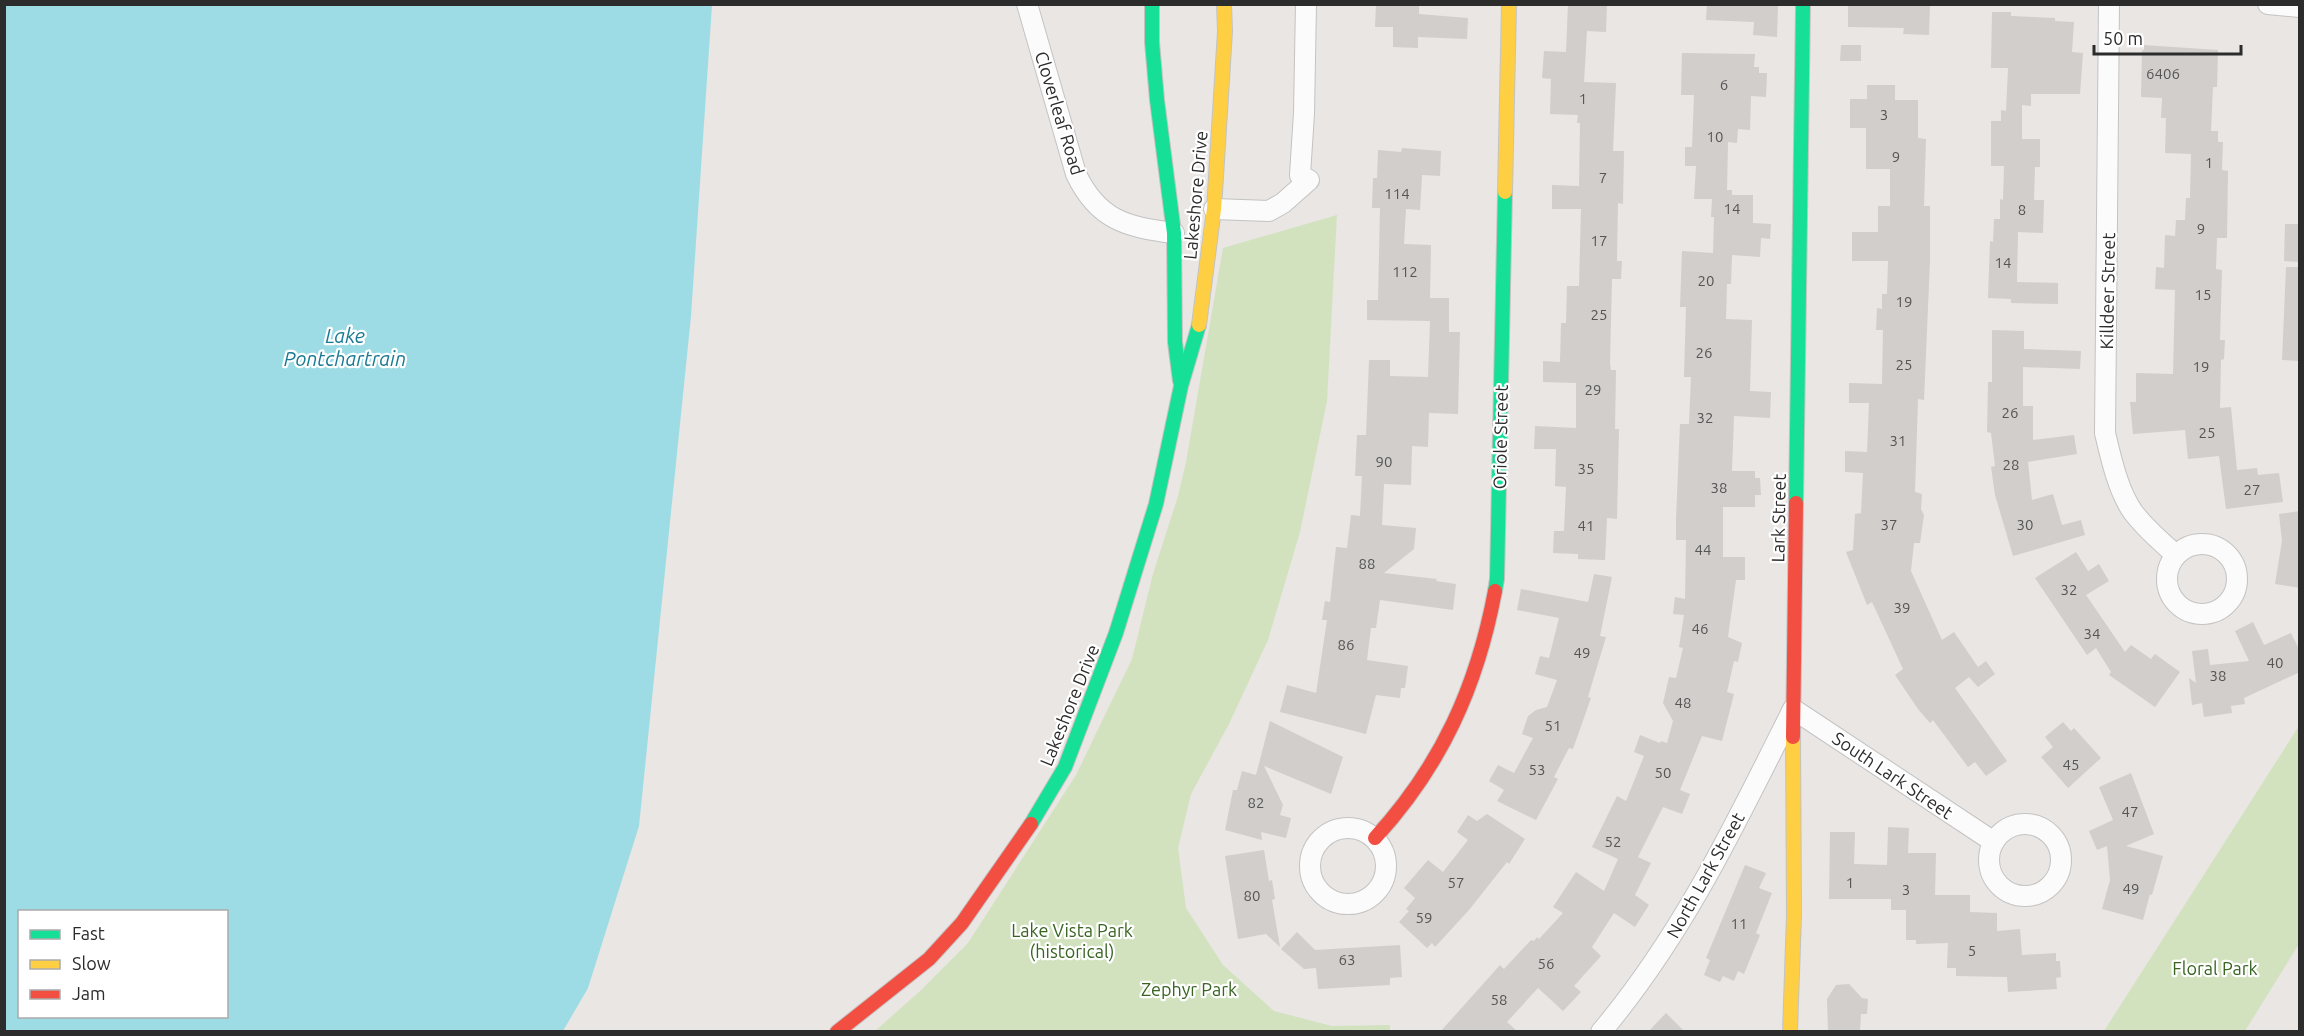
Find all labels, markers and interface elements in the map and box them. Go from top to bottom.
scale bar [2094,18,2241,56]
text: 50 m [2103,28,2143,48]
street label: Cloverleaf Road [1032,49,1088,177]
house number: 6406 [2146,65,2180,82]
house number: 6 [1720,76,1728,93]
house number: 1 [1579,90,1587,107]
house number: 3 [1880,106,1888,123]
house number: 10 [1707,128,1723,145]
street label: Lakeshore Drive [1179,130,1211,260]
house number: 9 [1892,148,1900,165]
house number: 1 [2205,154,2213,171]
house number: 7 [1599,169,1607,186]
house number: 114 [1384,185,1410,202]
house number: 14 [1724,200,1740,217]
house number: 8 [2018,201,2026,218]
house number: 9 [2197,220,2205,237]
house number: 17 [1591,232,1607,249]
street label: Killdeer Street [2096,232,2118,350]
house number: 14 [1995,254,2011,271]
house number: 112 [1392,263,1418,280]
house number: 20 [1698,272,1714,289]
house number: 15 [2195,286,2211,303]
house number: 19 [1896,293,1912,310]
house number: 25 [1591,306,1607,323]
water label: Lake Pontchartrain [284,324,406,370]
house number: 26 [1696,344,1712,361]
house number: 25 [1896,356,1912,373]
house number: 19 [2193,358,2209,375]
house number: 29 [1585,381,1601,398]
street label: Oriole Street [1489,384,1511,490]
house number: 26 [2002,404,2018,421]
house number: 32 [1697,409,1713,426]
house number: 25 [2199,424,2215,441]
house number: 31 [1890,432,1906,449]
house number: 90 [1376,453,1392,470]
house number: 28 [2003,456,2019,473]
house number: 35 [1578,460,1594,477]
street label: Lark Street [1767,473,1789,563]
house number: 38 [1711,479,1727,496]
house number: 27 [2244,481,2260,498]
house number: 37 [1881,516,1897,533]
house number: 30 [2017,516,2033,533]
house number: 41 [1578,517,1594,534]
house number: 44 [1695,541,1711,558]
house number: 88 [1359,555,1375,572]
house number: 32 [2061,581,2077,598]
house number: 39 [1894,599,1910,616]
house number: 46 [1692,620,1708,637]
house number: 34 [2084,625,2100,642]
house number: 86 [1338,636,1354,653]
street label: Lakeshore Drive [1036,641,1102,769]
house number: 49 [1574,644,1590,661]
house number: 40 [2267,654,2283,671]
house number: 38 [2210,667,2226,684]
house number: 48 [1675,694,1691,711]
house number: 51 [1545,717,1561,734]
street label: South Lark Street [1829,727,1957,823]
house number: 45 [2063,756,2079,773]
house number: 53 [1529,761,1545,778]
house number: 50 [1655,764,1671,781]
house number: 82 [1248,794,1264,811]
house number: 47 [2122,803,2138,820]
street label: North Lark Street [1662,809,1748,941]
house number: 52 [1605,833,1621,850]
house number: 57 [1448,874,1464,891]
house number: 1 [1846,874,1854,891]
house number: 49 [2123,880,2139,897]
house number: 3 [1902,881,1910,898]
house number: 80 [1244,887,1260,904]
house number: 59 [1416,909,1432,926]
legend [18,910,228,1018]
house number: 11 [1731,915,1747,932]
park label: Lake Vista Park (historical) [1011,920,1133,962]
text: Fast [72,923,105,943]
house number: 5 [1968,942,1976,959]
house number: 63 [1339,951,1355,968]
text: Slow [72,953,111,973]
house number: 56 [1538,955,1554,972]
park label: Floral Park [2172,958,2258,978]
park label: Zephyr Park [1141,979,1237,999]
text: Jam [72,983,106,1003]
house number: 58 [1491,991,1507,1008]

